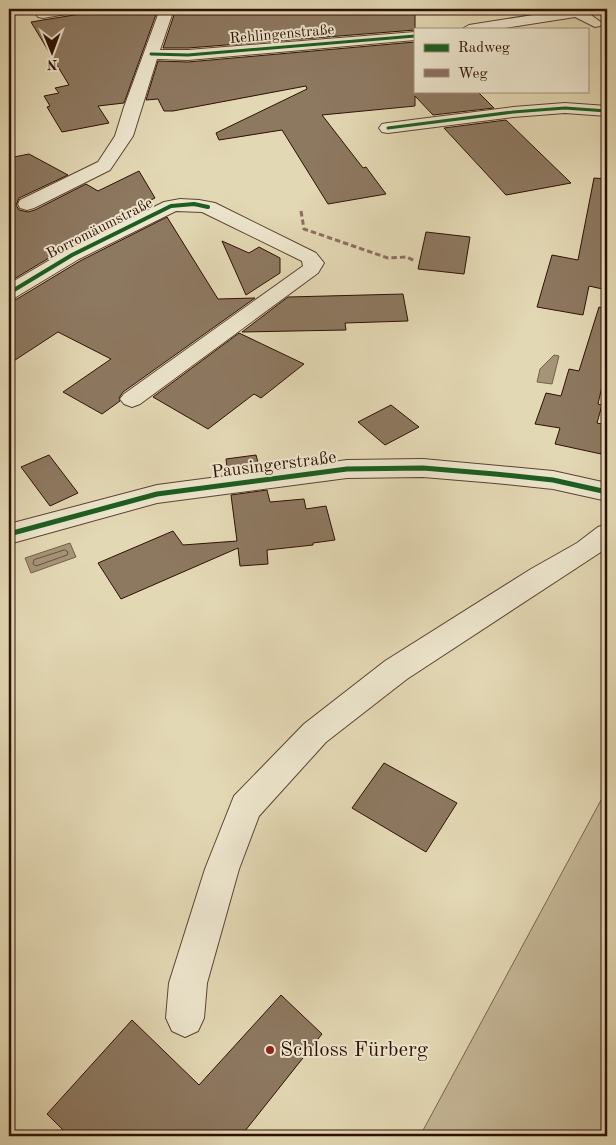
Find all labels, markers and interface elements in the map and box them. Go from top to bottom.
street label: Rehlingenstraße [229,23,335,47]
north arrow [28,28,78,78]
legend [414,28,588,92]
text: Radweg [458,41,510,56]
text: N [46,57,58,71]
text: Weg [458,67,488,82]
street label: Borromäumstraße [45,196,156,262]
street label: Pausingerstraße [210,448,338,482]
place label: Schloss Fürberg [280,1040,429,1061]
marker: Schloss Fürberg [264,1044,276,1056]

